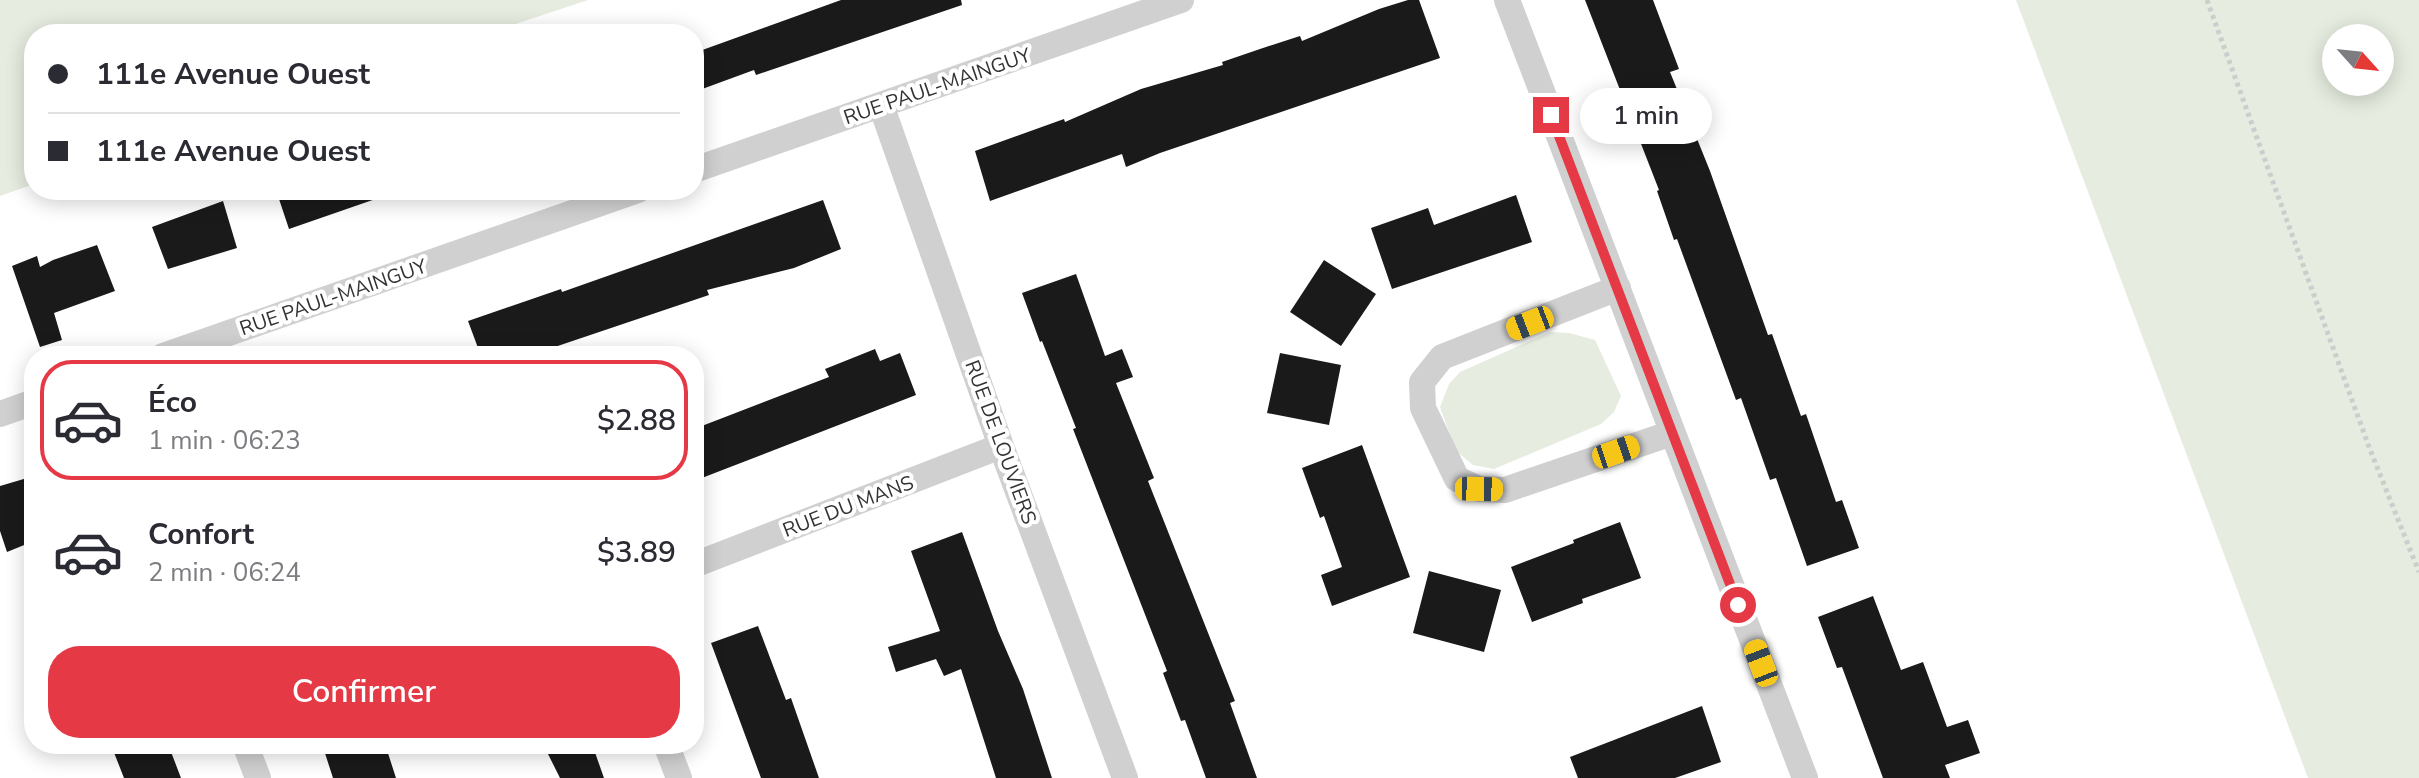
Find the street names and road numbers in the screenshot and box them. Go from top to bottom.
street label: RUE PAUL-MAINGUY [840,41,1035,131]
street label: RUE PAUL-MAINGUY [236,252,431,342]
street label: RUE DE LOUVIERS [958,356,1043,528]
street label: RUE DU MANS [779,469,917,544]

